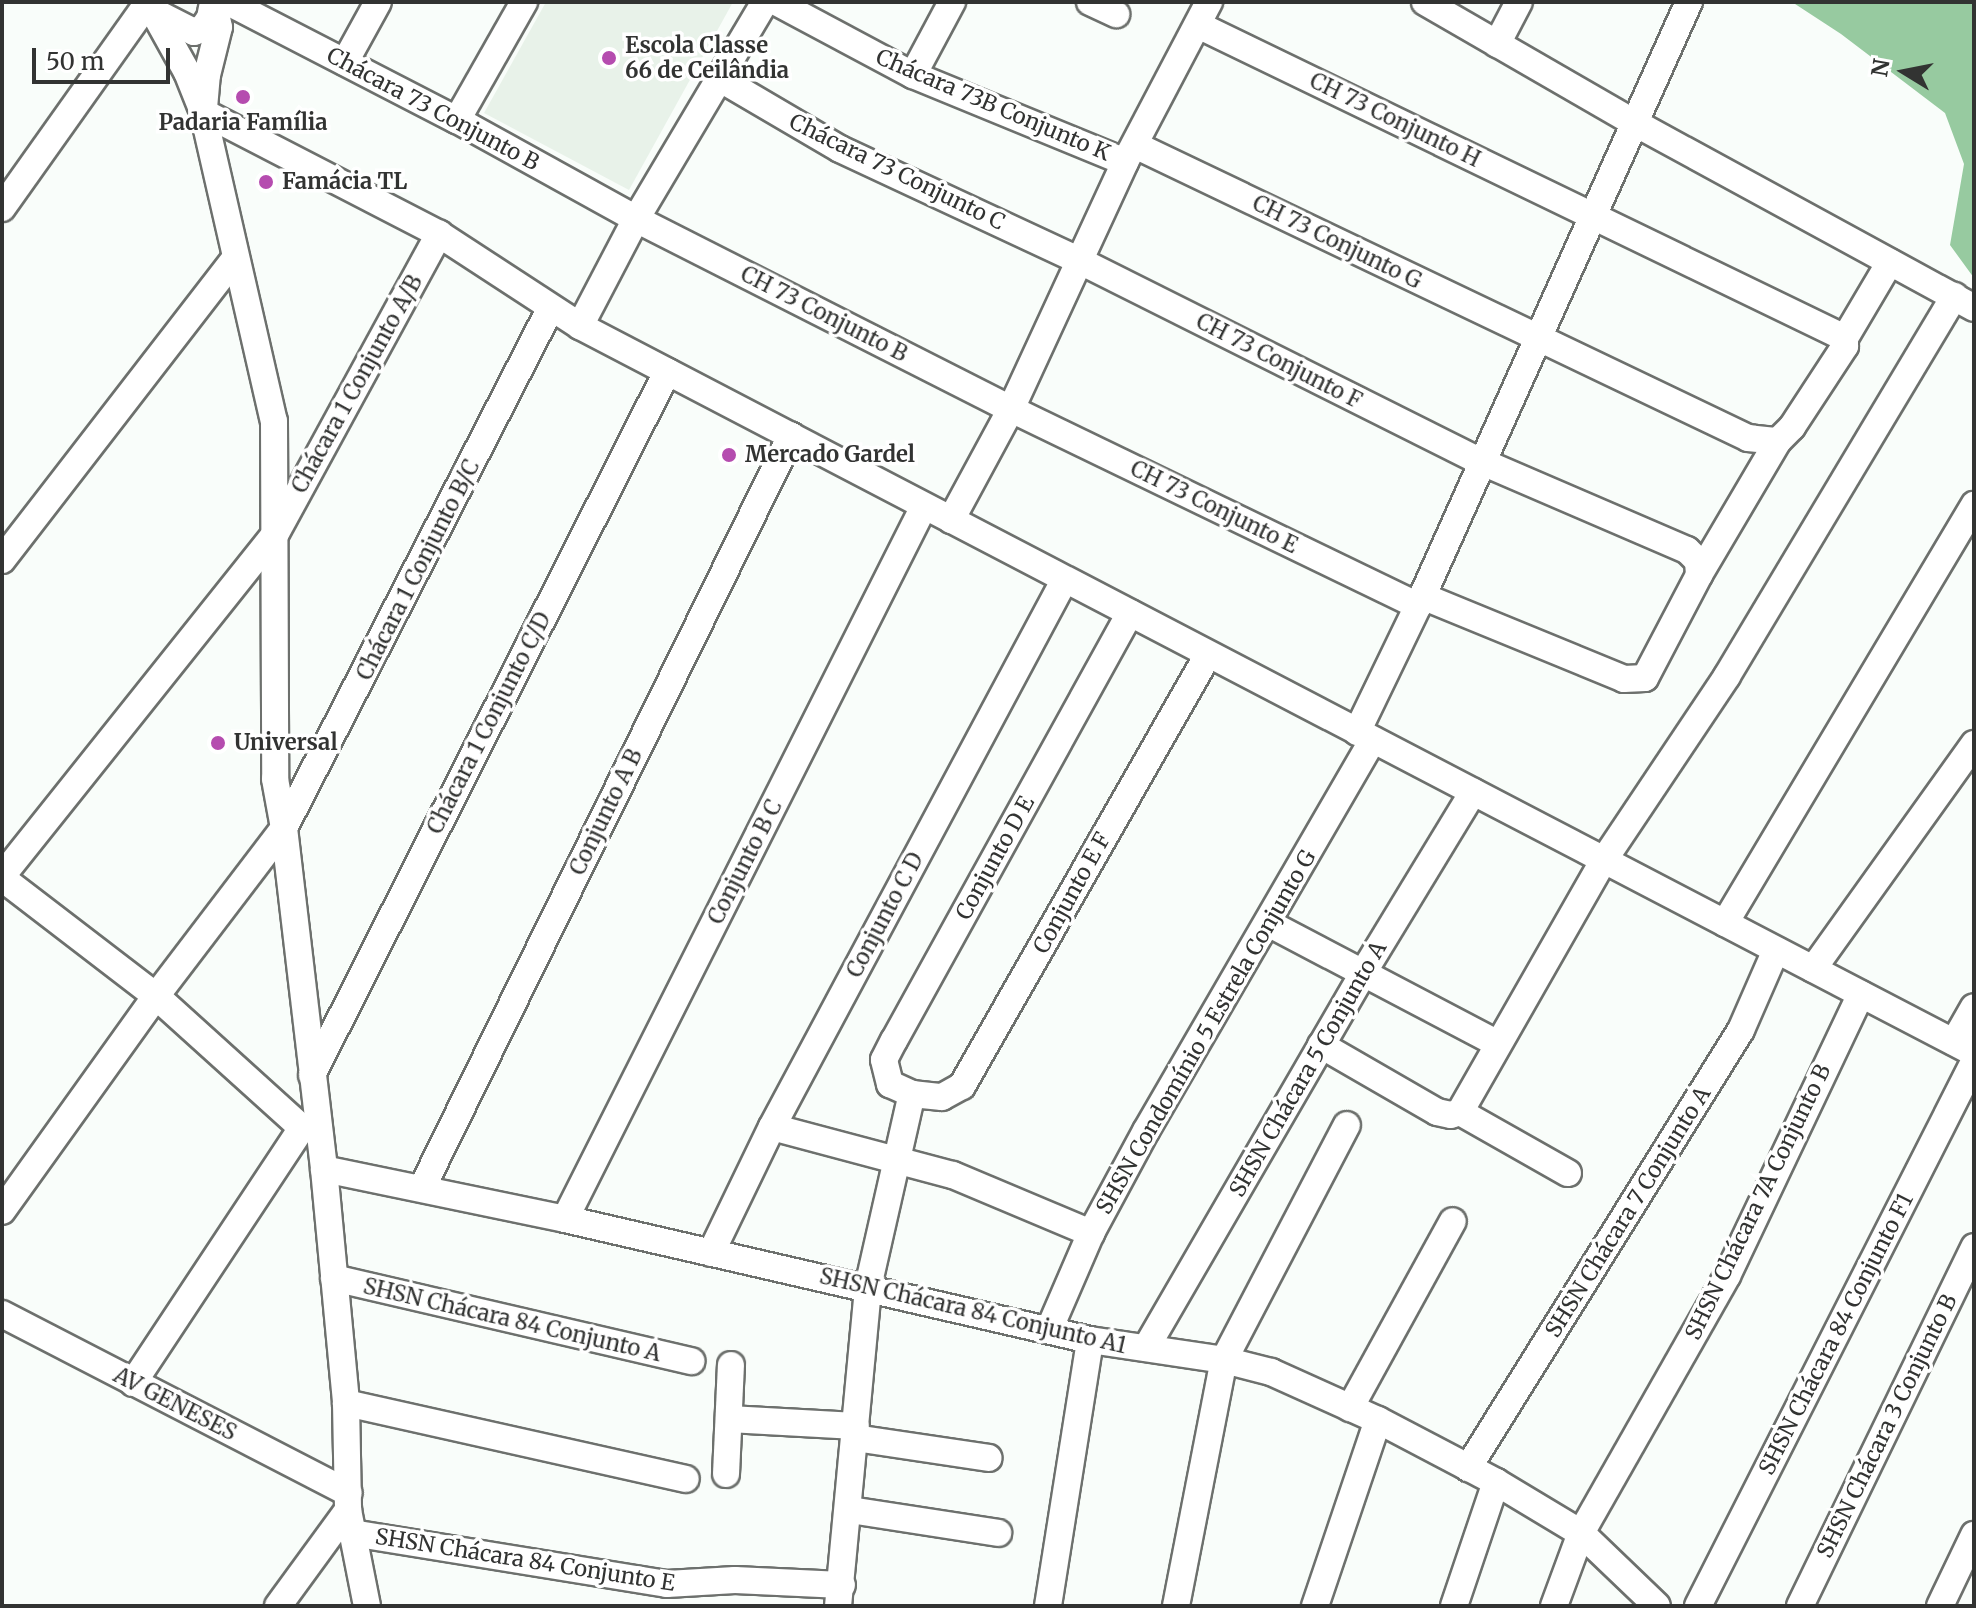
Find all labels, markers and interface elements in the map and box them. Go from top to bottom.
scale bar [36,32,174,82]
place label: Escola Classe 66 de Ceilândia [625,32,789,84]
north arrow [1864,32,1944,112]
street label: Chácara 73 Conjunto B [322,42,544,176]
street label: Chácara 73B Conjunto K [872,44,1114,166]
text: 50 m [46,46,105,77]
marker: Escola Classe 66 de Ceilândia [600,49,618,67]
text: N [1865,57,1896,79]
street label: CH 73 Conjunto H [1305,67,1485,173]
marker: Padaria Família [234,88,252,106]
street label: Chácara 73 Conjunto C [785,108,1009,236]
place label: Padaria Família [158,110,328,136]
place label: Famácia TL [282,169,407,195]
marker: Famácia TL [257,173,275,191]
street label: CH 73 Conjunto G [1248,190,1426,294]
street label: CH 73 Conjunto B [736,261,912,367]
street label: Chácara 1 Conjunto A/B [286,270,428,498]
street label: CH 73 Conjunto F [1192,308,1366,414]
place label: Mercado Gardel [745,442,915,468]
marker: Mercado Gardel [720,446,738,464]
street label: Chácara 1 Conjunto B/C [351,455,485,685]
street label: CH 73 Conjunto E [1126,455,1302,559]
street label: Chácara 1 Conjunto C/D [422,608,556,838]
place label: Universal [234,730,338,756]
marker: Universal [209,734,227,752]
street label: Conjunto A B [564,745,648,879]
street label: Conjunto D E [950,792,1040,924]
street label: Conjunto B C [702,795,788,929]
street label: Conjunto E F [1028,828,1116,958]
street label: SHSN Condomínio 5 Estrela Conjunto G [1091,845,1321,1219]
street label: Conjunto C D [841,848,929,982]
street label: SHSN Chácara 5 Conjunto A [1224,936,1392,1202]
street label: SHSN Chácara 7A Conjunto B [1680,1060,1836,1344]
street label: SHSN Chácara 7 Conjunto A [1540,1082,1716,1342]
street label: SHSN Chácara 84 Conjunto F1 [1753,1189,1919,1479]
street label: SHSN Chácara 84 Conjunto A1 [817,1263,1129,1359]
street label: SHSN Chácara 84 Conjunto A [361,1273,663,1367]
street label: SHSN Chácara 3 Conjunto B [1812,1290,1962,1562]
street label: AV GENESES [109,1362,241,1446]
street label: SHSN Chácara 84 Conjunto E [373,1523,677,1597]

